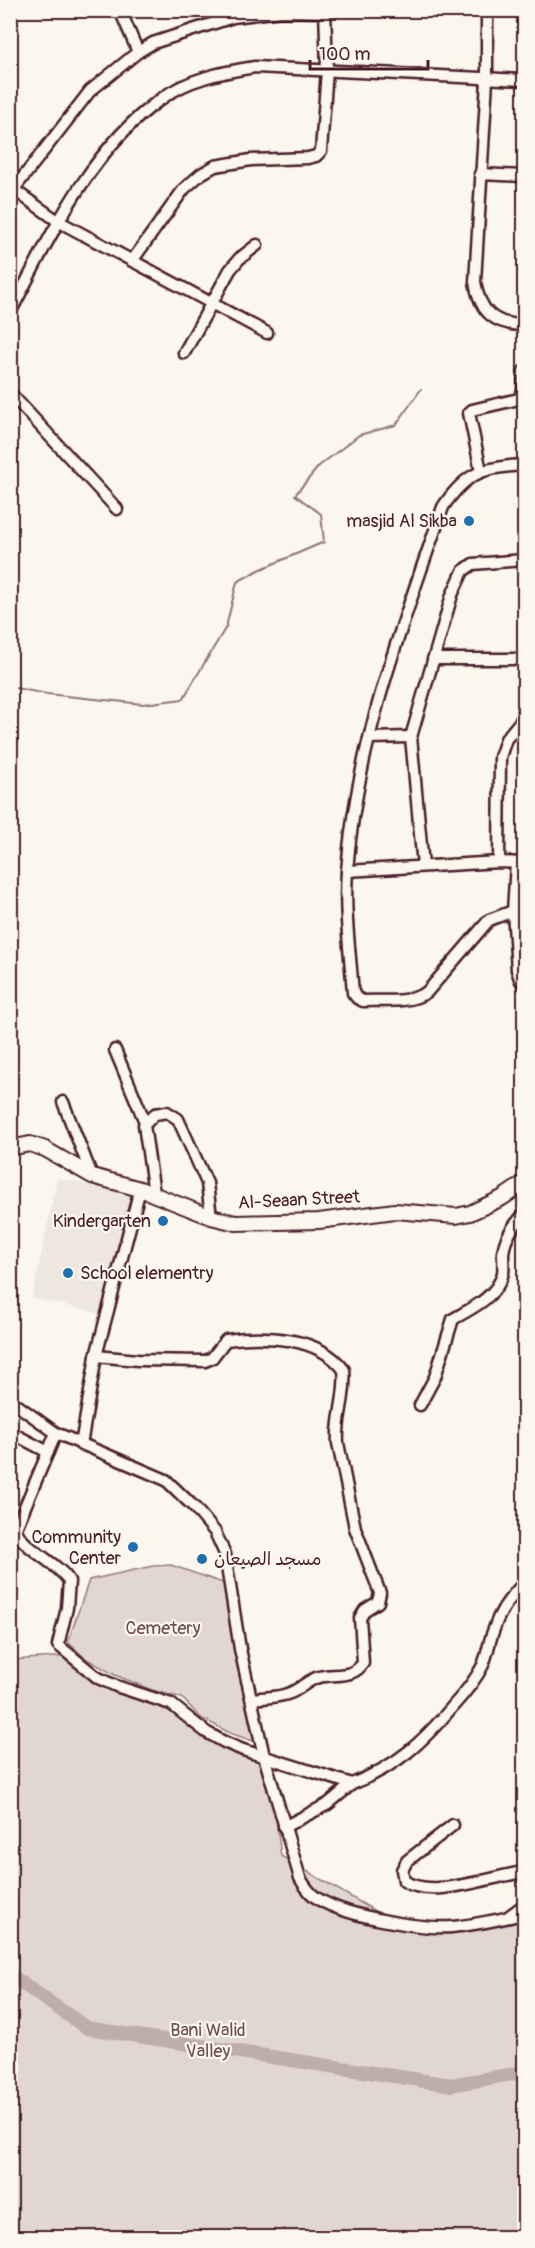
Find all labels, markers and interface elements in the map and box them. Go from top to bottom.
scale bar [310,33,428,71]
text: 100 m [319,43,371,66]
place label: masjid Al Sikba [346,510,457,533]
marker: masjid Al Sikba [462,514,476,528]
street label: Al-Seaan Street [237,1185,361,1215]
place label: Kindergarten [53,1210,151,1233]
marker: Kindergarten [156,1214,170,1228]
place label: School elementry [80,1262,214,1285]
marker: School elementry [61,1266,75,1280]
place label: Community Center [31,1526,122,1570]
marker: Community Center [126,1540,140,1554]
place label: مسجد الصيعان [214,1548,321,1571]
marker: مسجد الصيعان [195,1552,209,1566]
park label: Cemetery [126,1617,201,1640]
park label: Bani Walid Valley [170,2019,246,2063]

